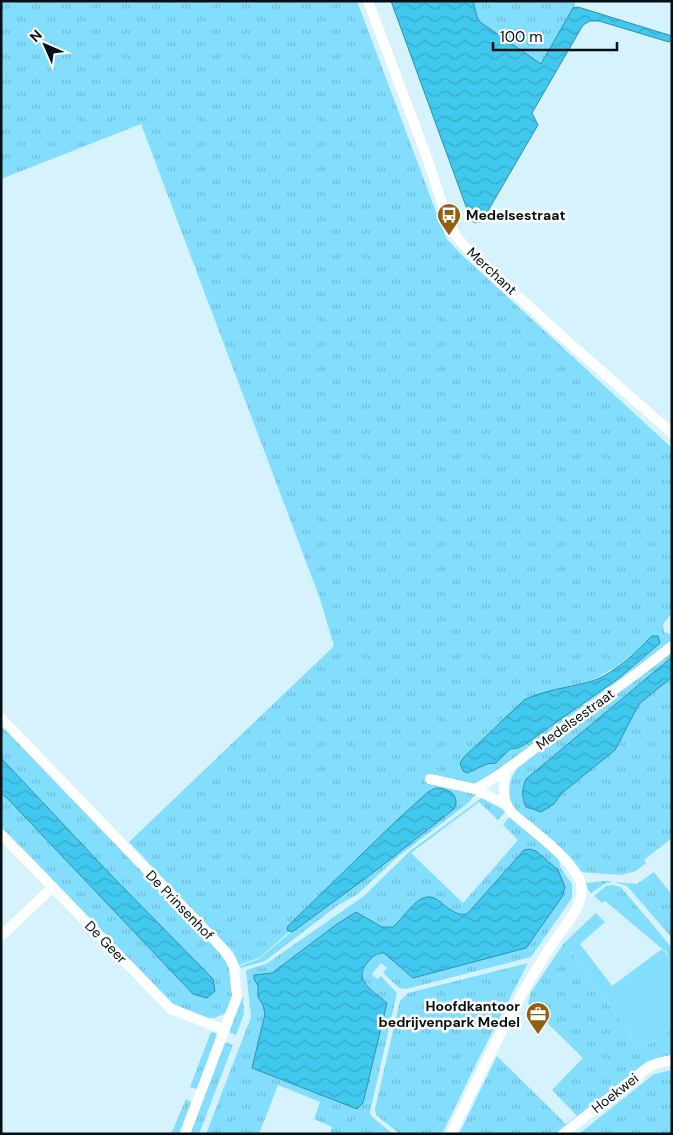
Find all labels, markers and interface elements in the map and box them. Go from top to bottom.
north arrow [20,20,70,70]
scale bar [493,20,617,52]
text: N [26,26,46,46]
text: 100 m [500,27,543,47]
bus stop icon: Medelsestraat [436,202,462,236]
place label: Medelsestraat [466,206,565,224]
street label: Merchant [463,243,521,299]
street label: Medelsestraat [532,685,618,753]
street label: De Prinsenhof [142,866,218,944]
street label: De Geer [81,917,131,967]
place label: Hoofdkantoor bedrijvenpark Medel [379,997,520,1031]
office icon: Hoofdkantoor bedrijvenpark Medel [525,1001,551,1035]
street label: Hoekwei [588,1069,642,1117]

